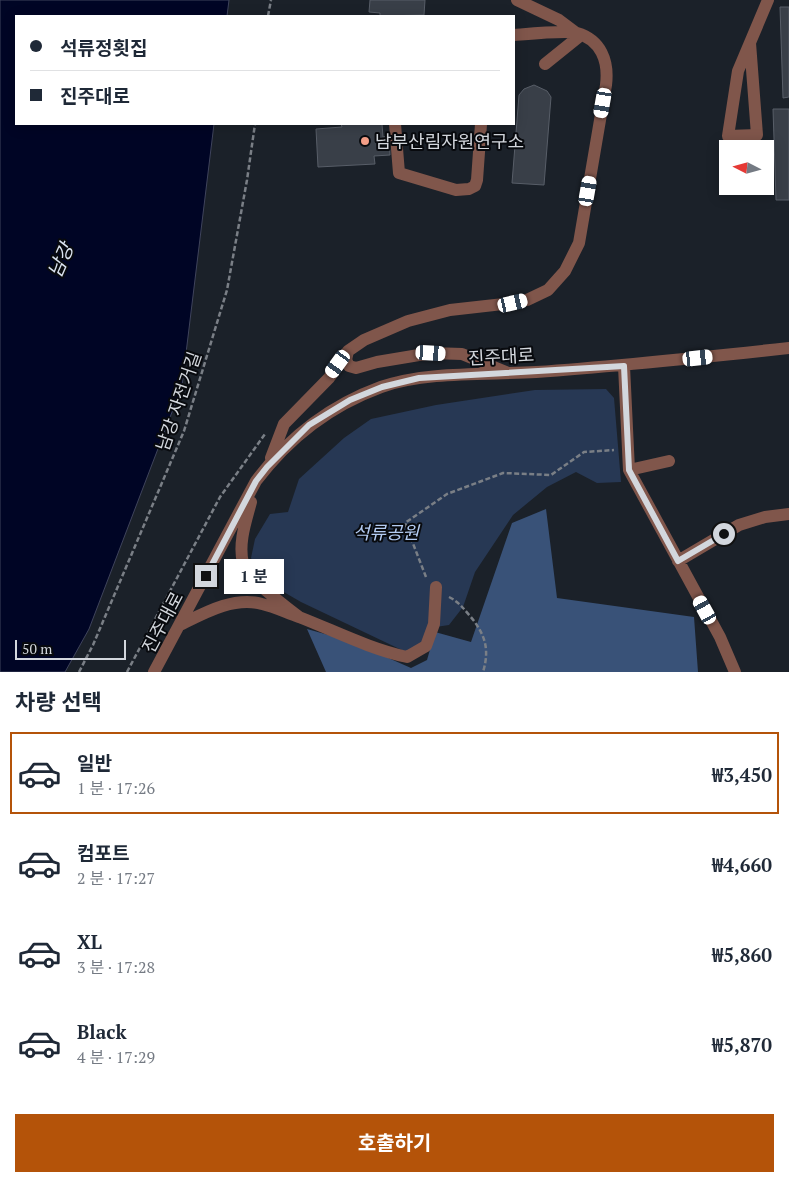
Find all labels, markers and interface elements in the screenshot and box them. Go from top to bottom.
text: 석류정횟집 [60,35,147,60]
text: 진주대로 [60,83,130,108]
car [593,87,612,119]
place label: 남부산림자원연구소 [375,129,524,153]
marker: 남부산림자원연구소 [359,135,371,147]
north arrow [719,140,774,195]
map controls [719,140,774,195]
car [578,175,597,207]
water label: 남강 [41,237,80,281]
car [496,292,529,314]
street label: 진주대로 [467,342,535,370]
car [415,345,446,361]
car [323,347,352,381]
street label: 남강 자전거길 [150,348,206,454]
car [682,349,713,367]
park label: 석류공원 [353,520,421,544]
route start [713,523,735,545]
callout: 1 분 [224,558,284,594]
route end [195,565,217,587]
text: 1 분 [240,565,268,587]
street label: 진주대로 [136,587,188,657]
car [691,593,718,627]
scale bar [15,637,126,660]
text: 50 m [22,639,52,658]
text: 차량 선택 [15,687,102,716]
text: 일반 [77,750,112,775]
icon: car [17,751,62,796]
text: ₩3,450 [712,762,772,787]
text: 1 분 · 17:26 [77,777,155,799]
text: 컴포트 [77,840,129,865]
icon: car [17,841,62,886]
text: ₩4,660 [712,852,772,877]
text: 2 분 · 17:27 [77,867,155,889]
text: XL [77,929,102,954]
icon: car [17,931,62,976]
text: ₩5,860 [712,942,772,967]
text: 3 분 · 17:28 [77,956,155,978]
text: Black [77,1019,127,1044]
icon: car [17,1021,62,1066]
text: ₩5,870 [712,1032,772,1057]
text: 4 분 · 17:29 [77,1046,155,1068]
button: 호출하기 [15,1114,774,1172]

